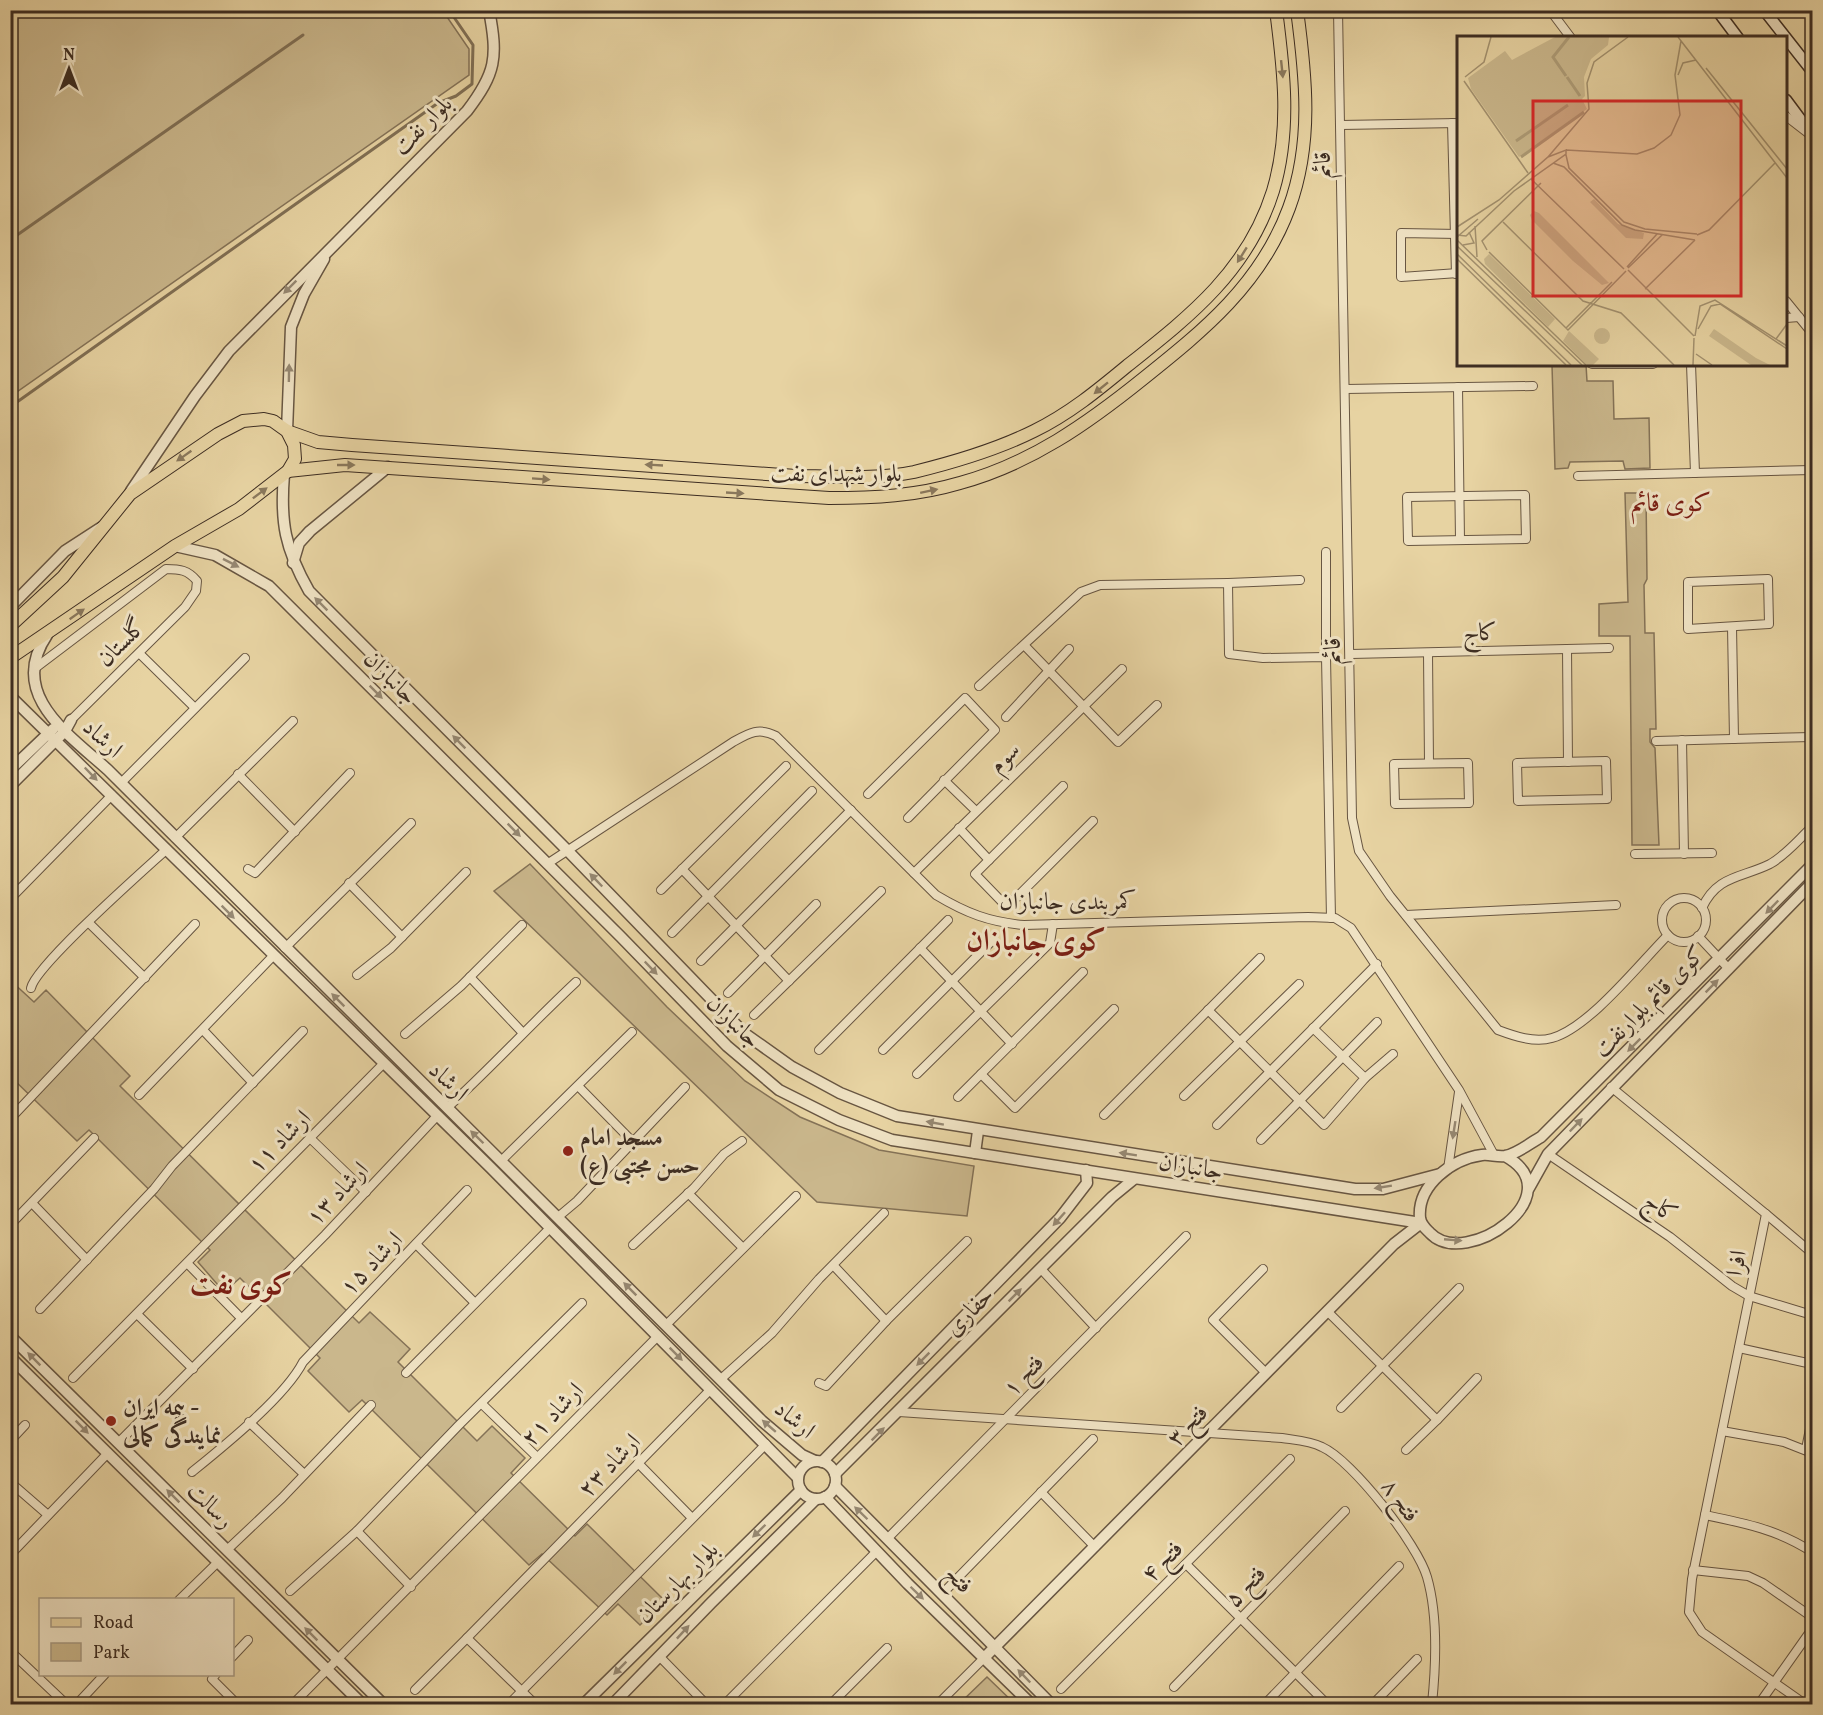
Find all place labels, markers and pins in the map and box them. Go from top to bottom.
place label: مسجد امام حسن مجتبی (ع) [580,1122,700,1185]
marker: مسجد امام حسن مجتبی (ع) [561,1144,575,1158]
place label: بیمه ایران - نمایندگى کمالى [122,1392,221,1454]
marker: بیمه ایران - نمایندگى کمالى [104,1414,118,1428]

